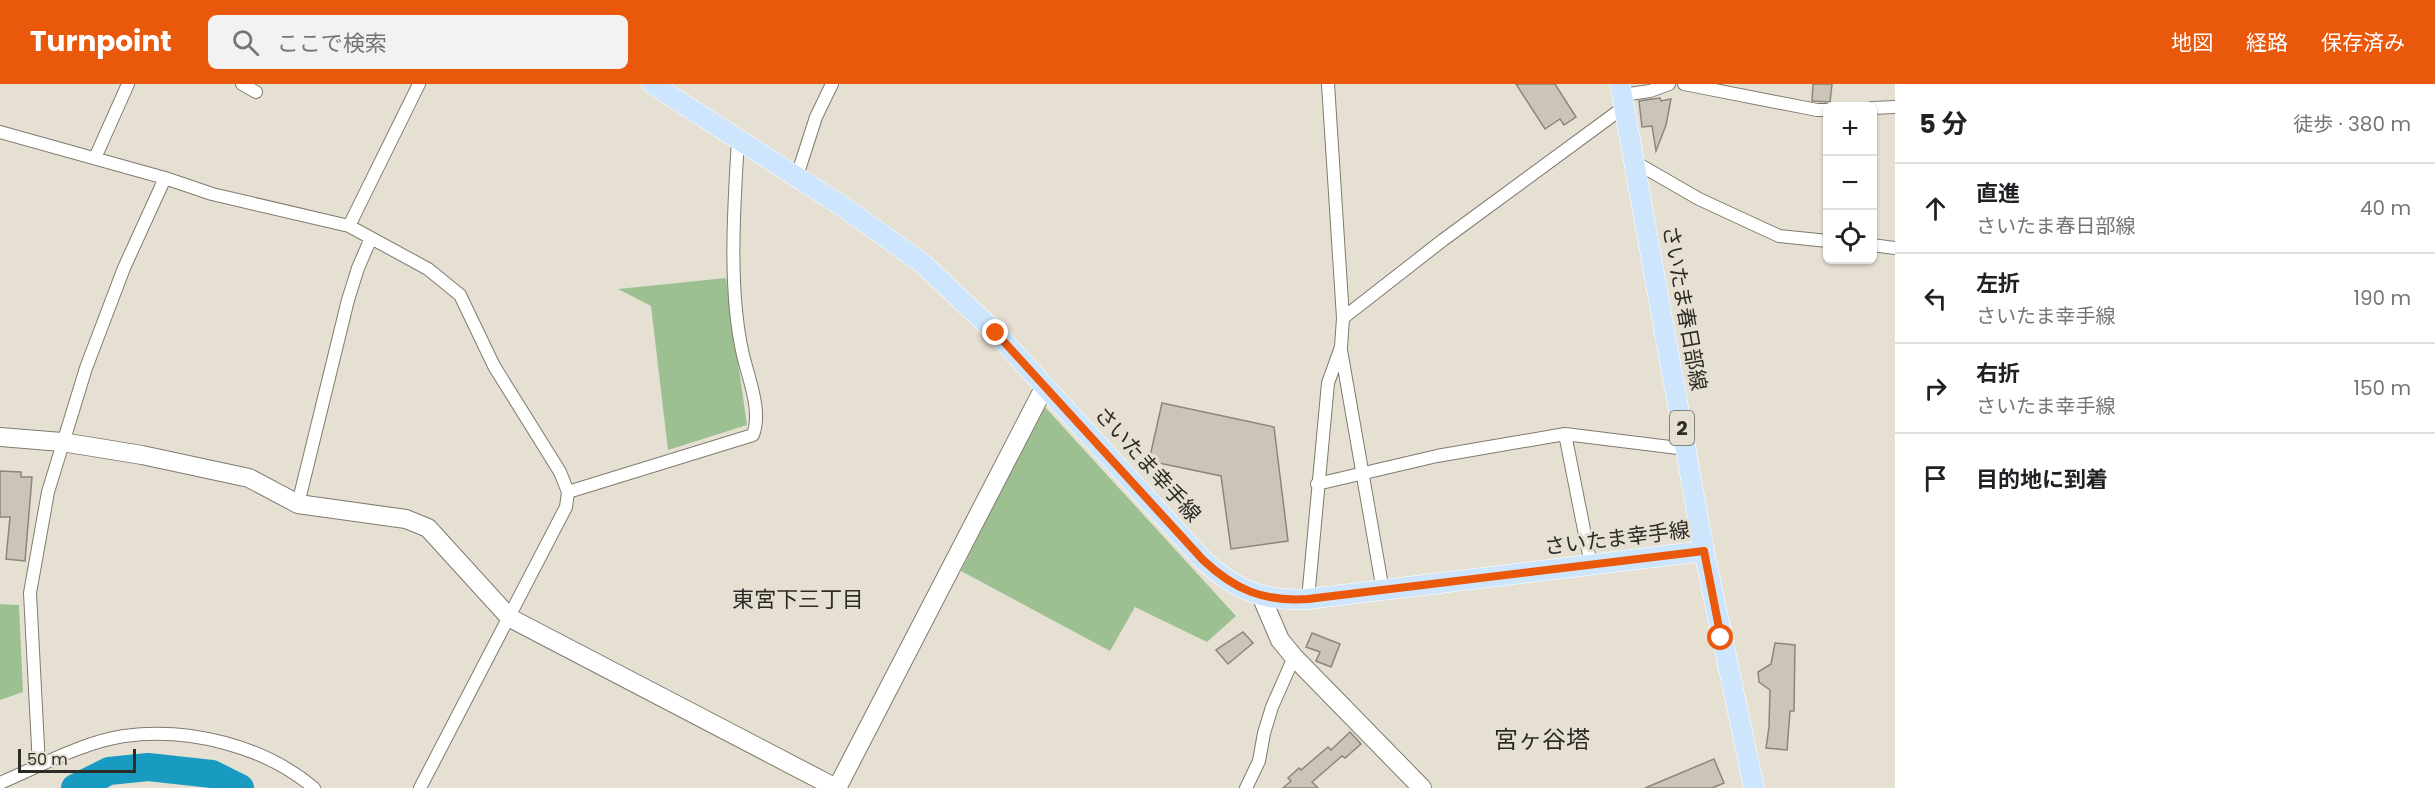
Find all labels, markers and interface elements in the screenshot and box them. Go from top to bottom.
search box [208,15,628,69]
text: Turnpoint [30,22,172,61]
icon: search [229,26,262,59]
text: ここで検索 [277,28,387,59]
text: 地図 [2171,28,2213,57]
text: 経路 [2246,28,2288,57]
text: 保存済み [2321,28,2405,57]
map controls [1823,102,1877,264]
button: + [1823,102,1877,156]
text: 5 分 [1919,106,1967,142]
text: 徒歩 · 380 m [2293,110,2411,138]
button: − [1823,156,1877,210]
text: 直進 [1976,178,2020,209]
icon: ahead [1919,192,1952,225]
text: 40 m [2360,194,2411,222]
button: locate [1823,210,1877,264]
text: さいたま春日部線 [1976,212,2135,240]
street label: さいたま春日部線 [1656,223,1714,393]
text: 左折 [1976,268,2020,299]
icon: left [1919,282,1952,315]
text: 190 m [2354,284,2411,312]
text: さいたま幸手線 [1976,302,2115,330]
route end [982,319,1008,345]
text: 右折 [1976,358,2020,389]
icon: right [1919,372,1952,405]
text: 150 m [2354,374,2411,402]
text: さいたま幸手線 [1976,392,2115,420]
street label: さいたま幸手線 [1088,400,1208,528]
road number: 2 [1670,411,1694,445]
icon: arrive [1919,462,1952,495]
text: 目的地に到着 [1976,464,2108,495]
street label: さいたま幸手線 [1543,515,1691,561]
district label: 東宮下三丁目 [732,584,864,615]
route start [1707,624,1733,650]
district label: 宮ヶ谷塔 [1494,723,1590,756]
scale bar [18,746,136,774]
text: 50 m [27,748,68,771]

